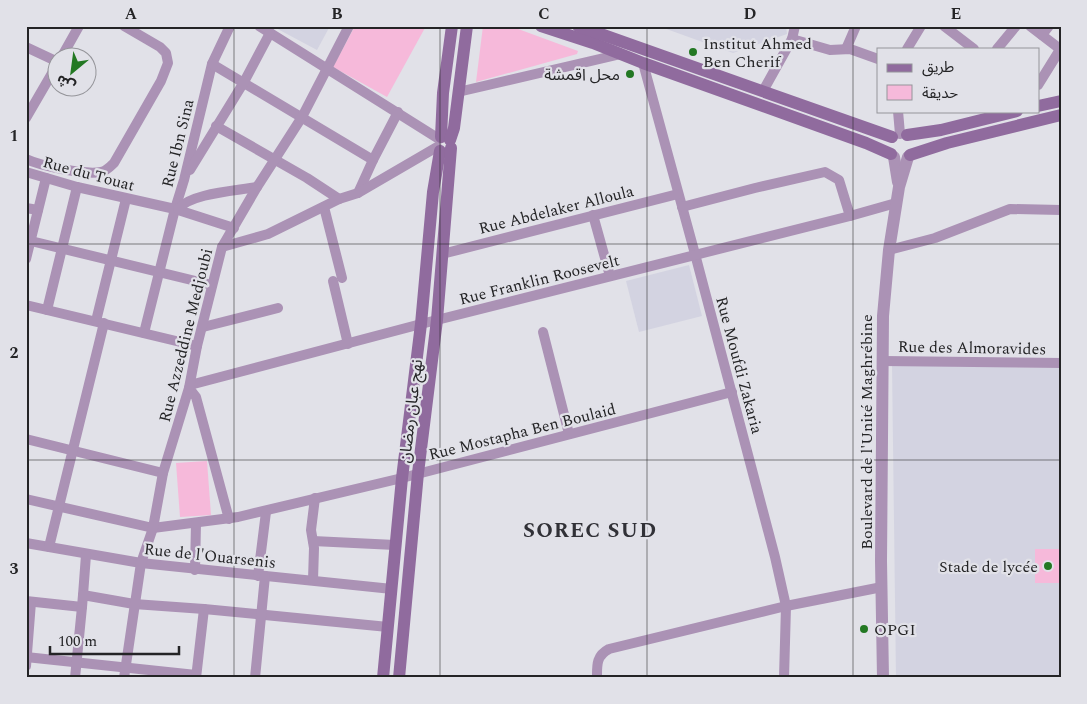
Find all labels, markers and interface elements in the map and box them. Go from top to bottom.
text: A [125,2,138,26]
text: B [331,2,343,26]
text: C [538,2,550,26]
text: D [744,2,757,26]
text: E [951,2,961,26]
place label: Institut Ahmed Ben Cherif [703,32,812,74]
marker: Institut Ahmed Ben Cherif [687,46,699,58]
north arrow [48,48,98,98]
legend [877,48,1040,112]
text: طريق [922,56,954,79]
place label: محل اقمشة [544,63,620,87]
marker: محل اقمشة [624,68,636,80]
text: ش [52,69,79,97]
text: حديقة [922,82,958,105]
street label: Rue Ibn Sina [155,96,201,190]
text: 1 [10,124,18,148]
street label: Rue du Touat [40,150,138,198]
street label: Rue Abdelaker Alloula [476,179,637,241]
street label: Rue Azzeddine Medjoubi [153,246,219,425]
street label: Rue Franklin Roosevelt [457,248,622,312]
street label: Rue Moufdi Zakaria [709,294,769,437]
street label: Boulevard de l'Unité Maghrébine [855,314,879,550]
street label: Rue des Almoravides [898,335,1046,361]
text: 2 [10,341,19,365]
street label: نهج عبان رمضان [393,358,429,464]
street label: Rue Mostapha Ben Boulaid [426,397,618,467]
district label: SOREC SUD [523,515,657,547]
street label: Rue de l'Ouarsenis [143,537,277,575]
place label: Stade de lycée [939,555,1038,579]
text: 3 [10,557,19,581]
marker: Stade de lycée [1042,560,1054,572]
place label: OPGI [874,618,916,642]
marker: OPGI [858,623,870,635]
scale bar [50,624,179,656]
text: 100 m [58,630,97,653]

